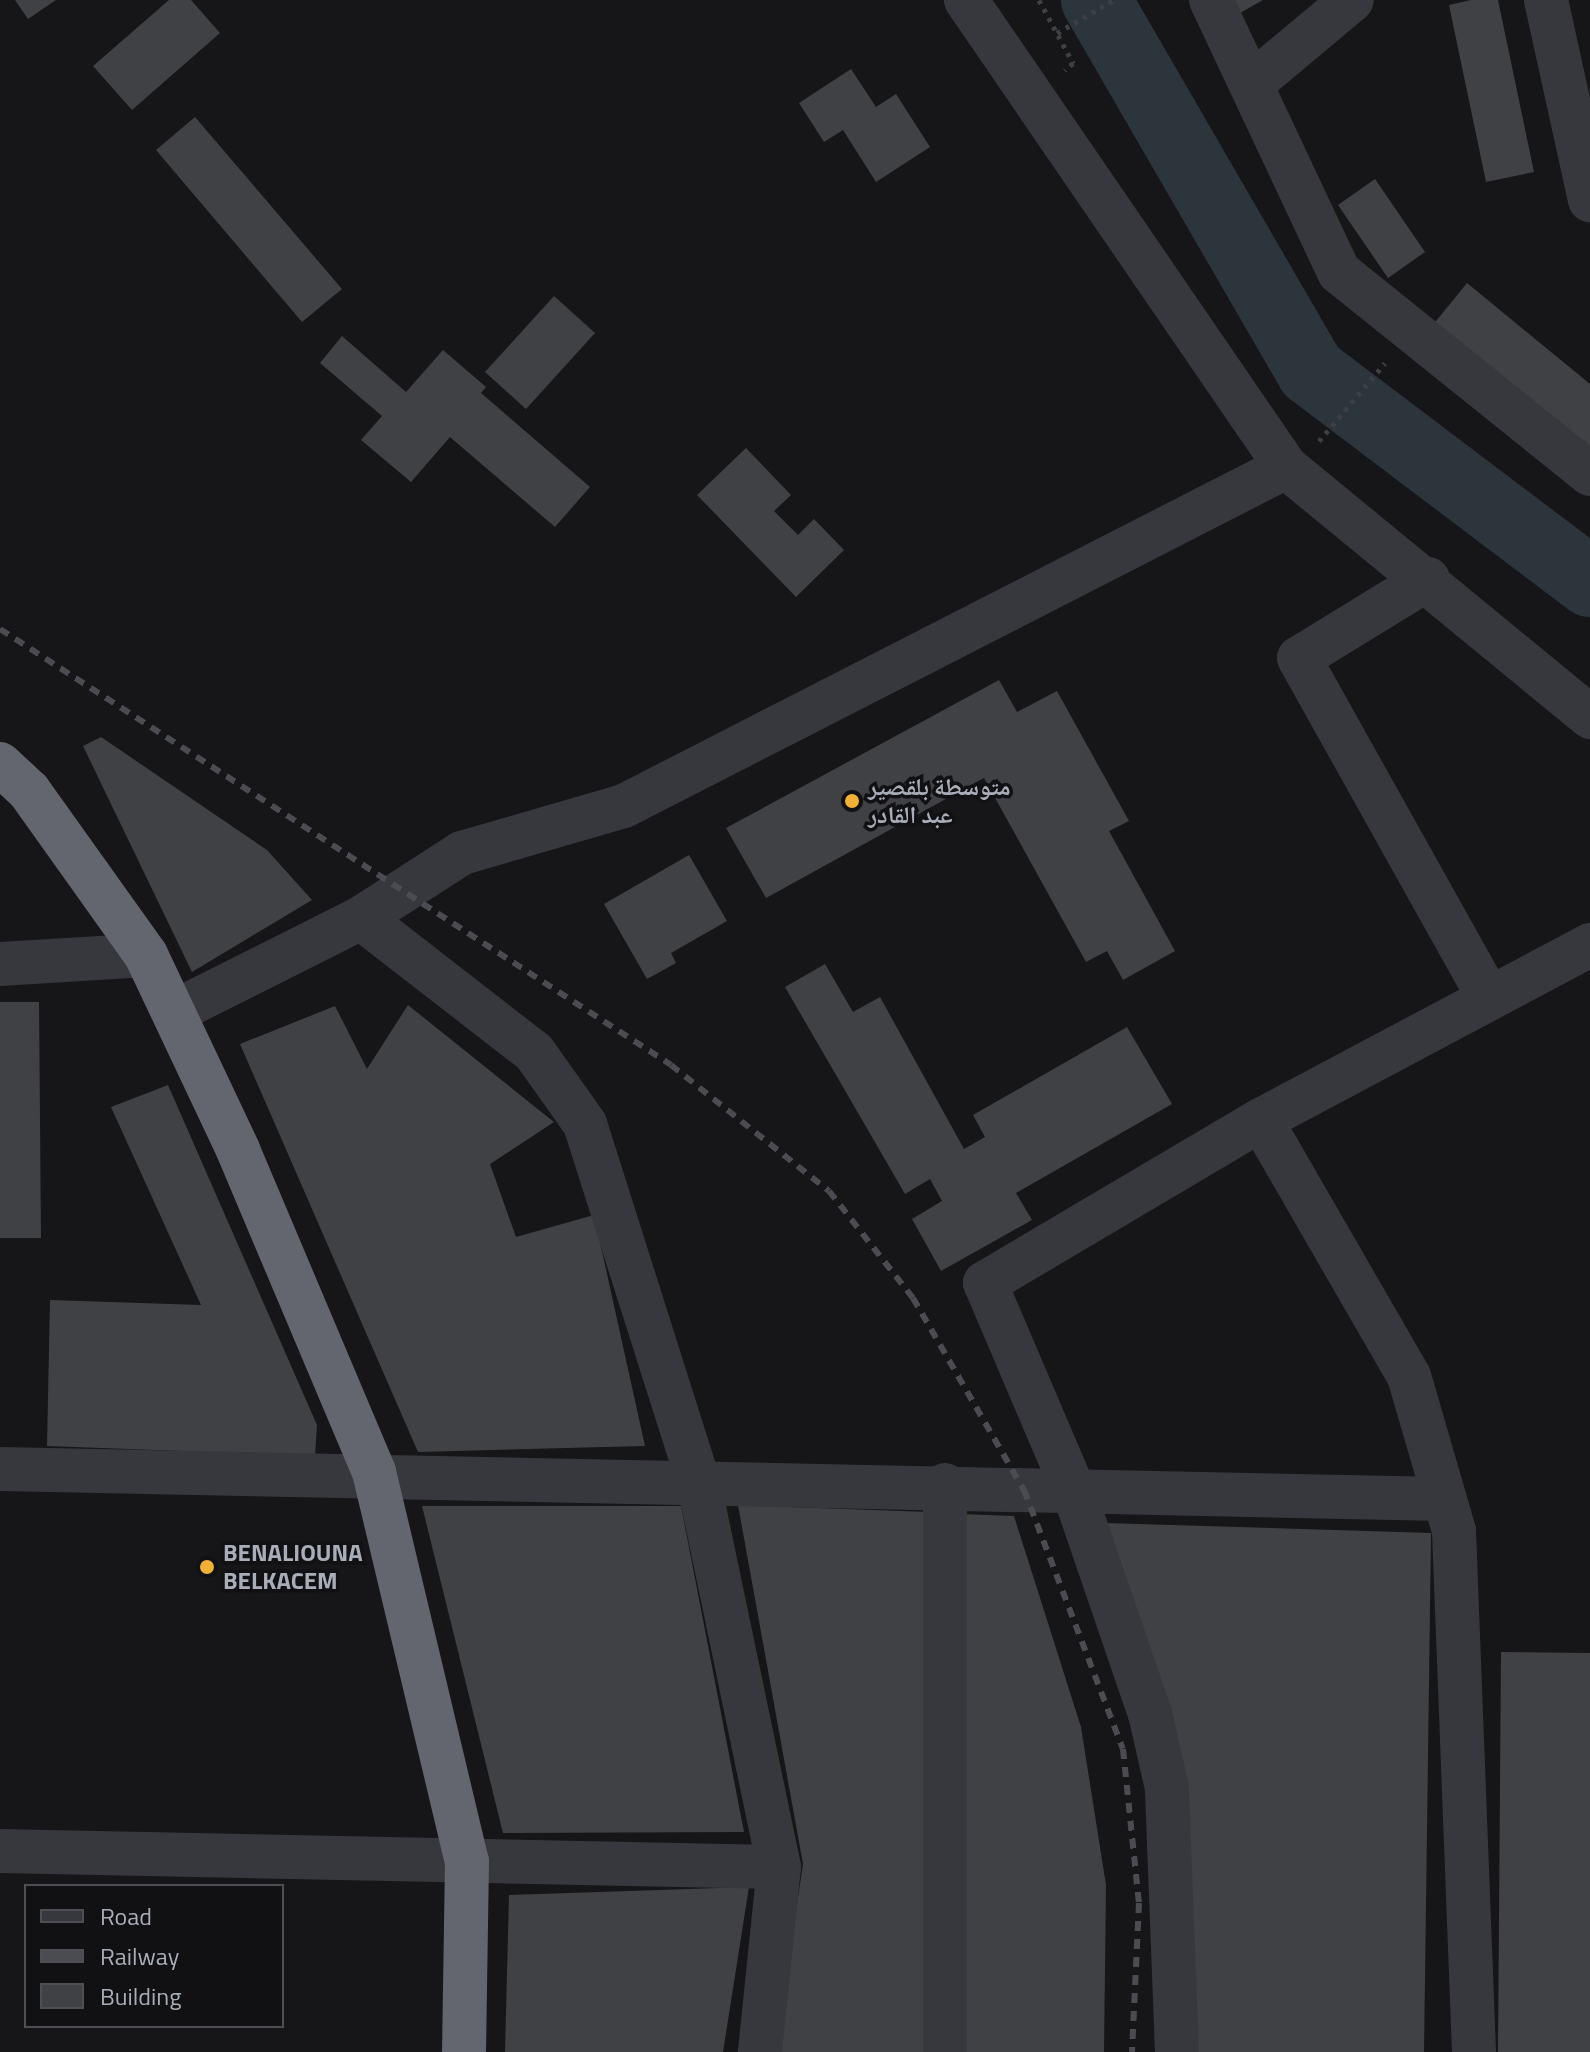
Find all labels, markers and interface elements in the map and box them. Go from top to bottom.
place label: متوسطة بلقصير عبد القادر [868,773,1011,829]
marker: متوسطة بلقصير عبد القادر [843,792,861,810]
place label: BENALIOUNA BELKACEM [223,1539,363,1595]
marker: BENALIOUNA BELKACEM [198,1558,216,1576]
legend [24,1884,284,2028]
text: Road [100,1898,152,1934]
text: Railway [100,1938,179,1974]
text: Building [100,1978,182,2014]

